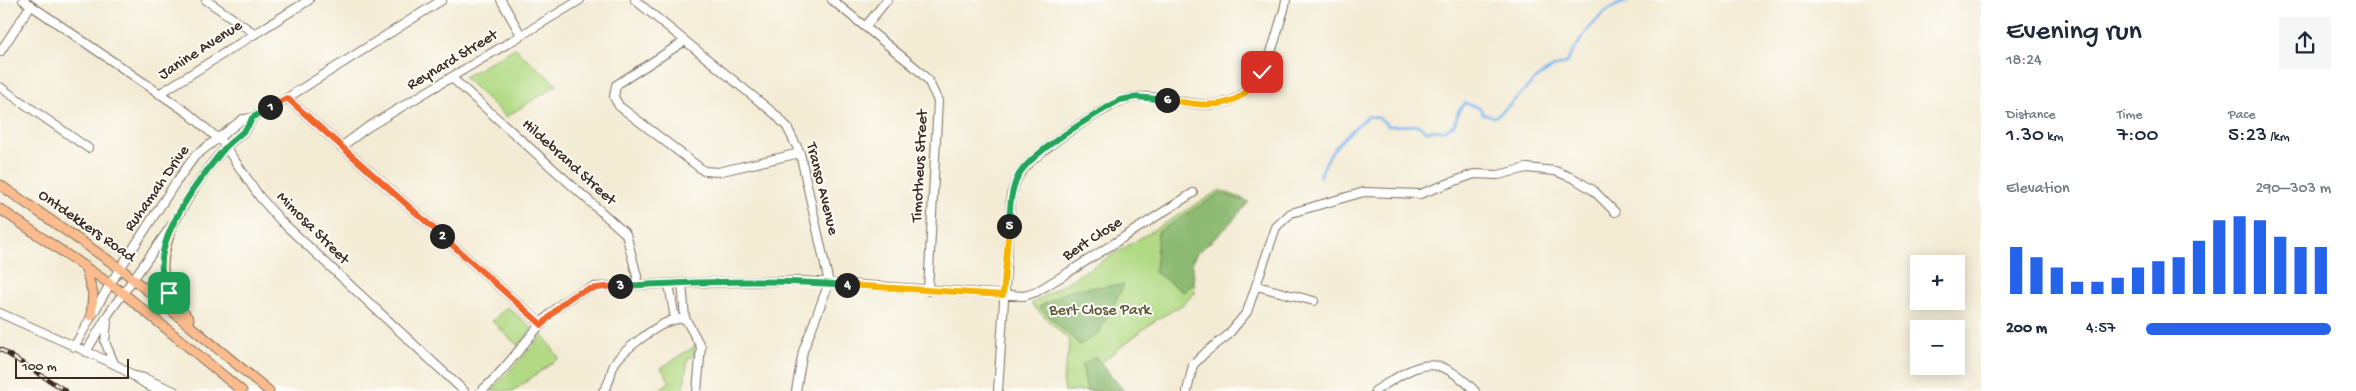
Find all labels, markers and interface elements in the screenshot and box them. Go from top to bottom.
street label: Janine Avenue [155,16,247,85]
text: Evening run [2006,16,2142,49]
button: share [2279,17,2331,69]
street label: Reynard Street [404,26,503,96]
pin [1241,51,1283,93]
text: 18:24 [2006,52,2042,71]
icon: check [1248,58,1276,86]
pin: 6 [1154,88,1180,112]
text: 6 [1164,92,1171,109]
pin: 1 [258,94,282,120]
text: 1 [268,99,273,116]
text: Distance [2006,107,2055,124]
text: Time [2117,107,2143,124]
text: Pace [2228,107,2255,124]
street label: Timotheus Street [909,108,934,224]
street label: Hildebrand Street [517,116,620,211]
text: 1.30 [2006,124,2044,149]
text: 7:00 [2117,124,2158,149]
text: 5:23 [2228,124,2267,149]
text: km [2044,129,2063,146]
text: /km [2267,129,2290,146]
street label: Transo Avenue [800,140,842,238]
street label: Ruhamah Drive [121,142,195,236]
text: Elevation [2006,180,2070,199]
text: 290–303 m [2255,180,2331,199]
street label: Ontdekkers Road [34,186,140,268]
street label: Mimosa Street [272,189,354,271]
street label: Bert Close [1059,213,1127,267]
pin: 5 [996,214,1022,238]
text: 5 [1006,218,1013,235]
pin: 2 [430,224,454,248]
text: 2 [439,228,446,245]
map controls [1910,255,1965,375]
button: + [1910,255,1965,310]
pin [148,272,190,314]
pin: 4 [834,272,860,298]
pin: 3 [608,274,632,298]
text: 4 [844,277,851,294]
text: 3 [617,278,624,295]
icon: arrive [155,279,183,307]
park label: Bert Close Park [1048,302,1153,321]
button: − [1910,320,1965,375]
text: 200 m [2006,320,2047,339]
text: 4:57 [2086,320,2115,339]
scale bar [15,356,129,379]
text: 100 m [22,359,57,376]

